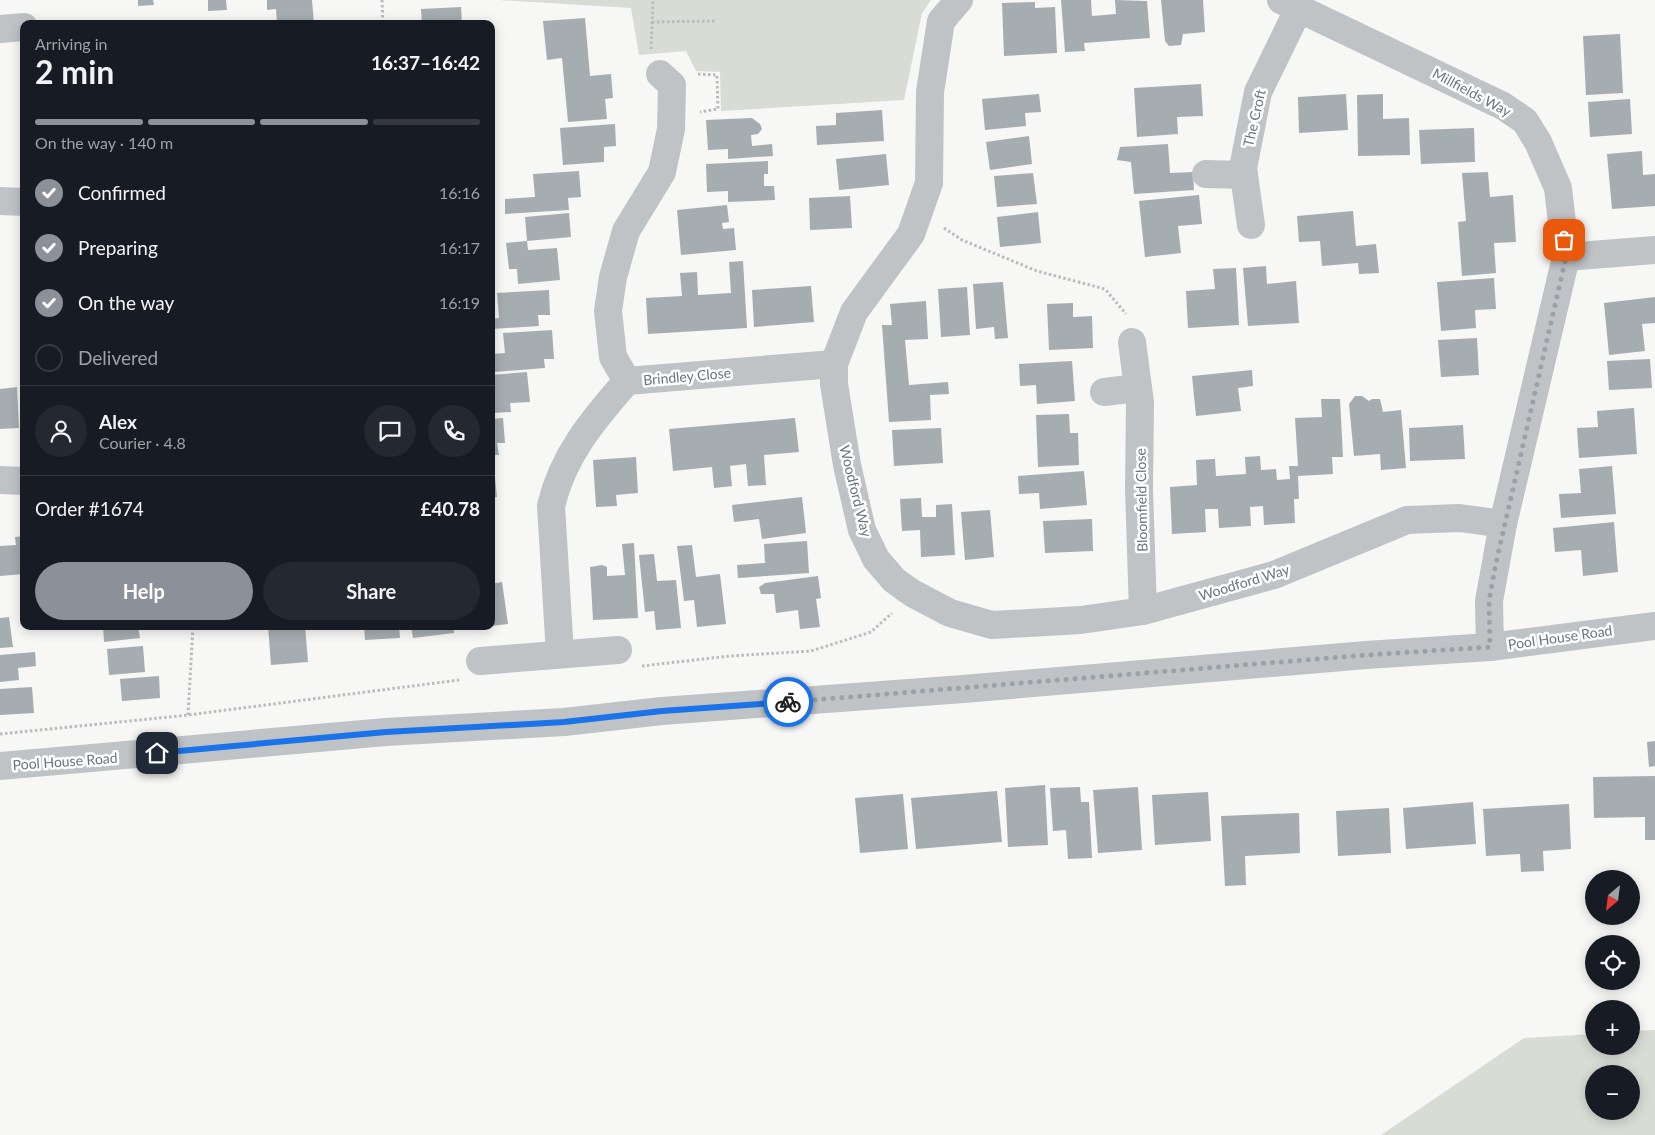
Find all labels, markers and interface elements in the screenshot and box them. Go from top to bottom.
text: Arriving in [35,34,108,53]
text: 16:37–16:42 [371,51,480,74]
text: 2 min [35,52,114,91]
street label: Millfields Way [1430,64,1515,120]
street label: The Croft [1239,87,1269,148]
text: On the way · 140 m [35,133,173,152]
icon: check [35,179,63,207]
text: Confirmed [78,181,166,204]
text: 16:16 [439,183,480,202]
pin [1543,219,1585,261]
icon: bag [1550,226,1578,254]
icon: check [35,234,63,262]
text: Preparing [78,236,158,259]
text: 16:17 [439,238,480,257]
icon: check [35,289,63,317]
text: On the way [78,291,174,314]
text: 16:19 [439,293,480,312]
text: Delivered [78,346,158,369]
street label: Brindley Close [642,364,732,388]
button: person [35,405,87,457]
button: chat [364,405,416,457]
button: phone [428,405,480,457]
text: Alex [99,410,137,433]
text: Courier · 4.8 [99,433,186,452]
street label: Woodford Way [836,443,876,539]
street label: Bloomfield Close [1132,448,1150,552]
text: Order #1674 [35,497,144,520]
text: £40.78 [420,497,480,520]
street label: Woodford Way [1197,560,1292,604]
button: Help [35,562,253,620]
button: Share [263,562,480,620]
street label: Pool House Road [1507,621,1613,653]
courier [763,677,813,727]
icon: bike [774,688,802,716]
pin [136,732,178,774]
icon: home [143,739,171,767]
street label: Pool House Road [12,749,118,773]
north arrow [1585,870,1640,925]
map controls [1585,870,1640,1120]
button: locate [1585,935,1640,990]
button: + [1585,1000,1640,1055]
button: − [1585,1065,1640,1120]

